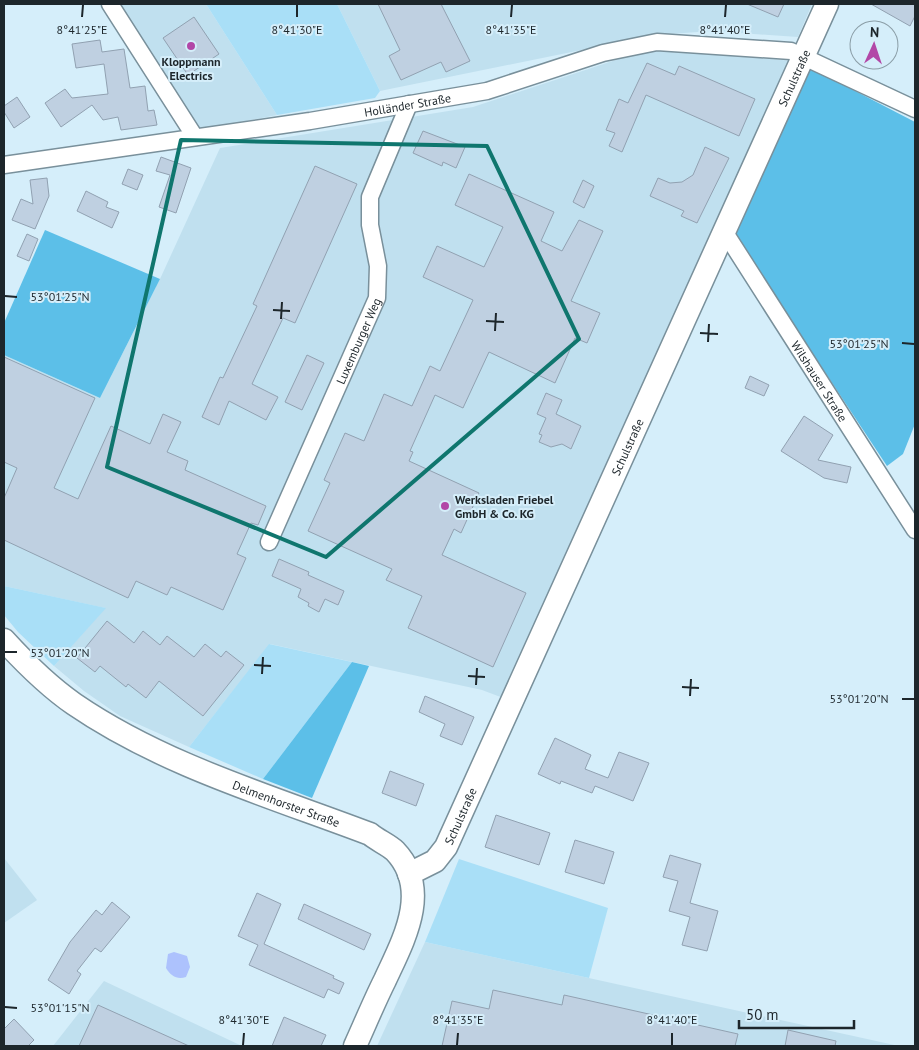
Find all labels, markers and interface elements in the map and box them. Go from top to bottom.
north arrow [849,20,899,70]
text: 8°41'25"E [57,22,107,37]
text: 8°41'30"E [272,22,322,37]
text: 8°41'35"E [486,22,536,37]
text: 8°41'40"E [700,22,750,37]
text: N [870,23,880,41]
marker: Kloppmann Electrics [185,40,197,52]
street label: Schulstraße [774,47,813,109]
place label: Kloppmann Electrics [161,54,221,83]
street label: Holländer Straße [363,90,452,119]
text: 53°01'25"N [30,289,90,304]
street label: Luxemburger Weg [332,295,384,386]
text: 53°01'25"N [829,336,889,351]
street label: Wilshauser Straße [788,338,851,424]
street label: Schulstraße [608,416,646,478]
place label: Werksladen Friebel GmbH & Co. KG [455,492,554,521]
marker: Werksladen Friebel GmbH & Co. KG [439,500,451,512]
text: 53°01'20"N [30,645,90,660]
text: 53°01'20"N [829,691,889,706]
street label: Delmenhorster Straße [230,777,342,830]
street label: Schulstraße [441,785,479,847]
scale bar [739,998,854,1030]
text: 53°01'15"N [30,1000,90,1015]
text: 50 m [746,1005,779,1024]
text: 8°41'30"E [219,1012,269,1027]
text: 8°41'35"E [433,1012,483,1027]
text: 8°41'40"E [647,1012,697,1027]

